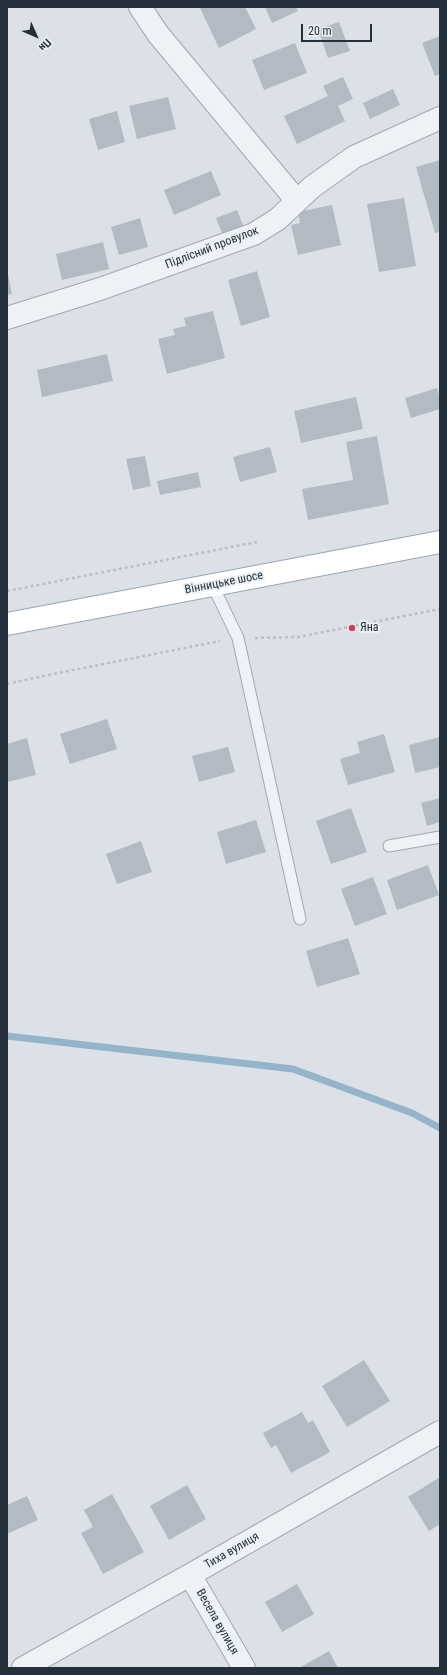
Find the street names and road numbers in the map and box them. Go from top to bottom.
street label: Підлісний провулок [163,224,261,272]
street label: Вінницьке шосе [184,568,264,598]
street label: Тиха вулиця [202,1530,262,1572]
street label: Весела вулиця [192,1587,242,1657]

